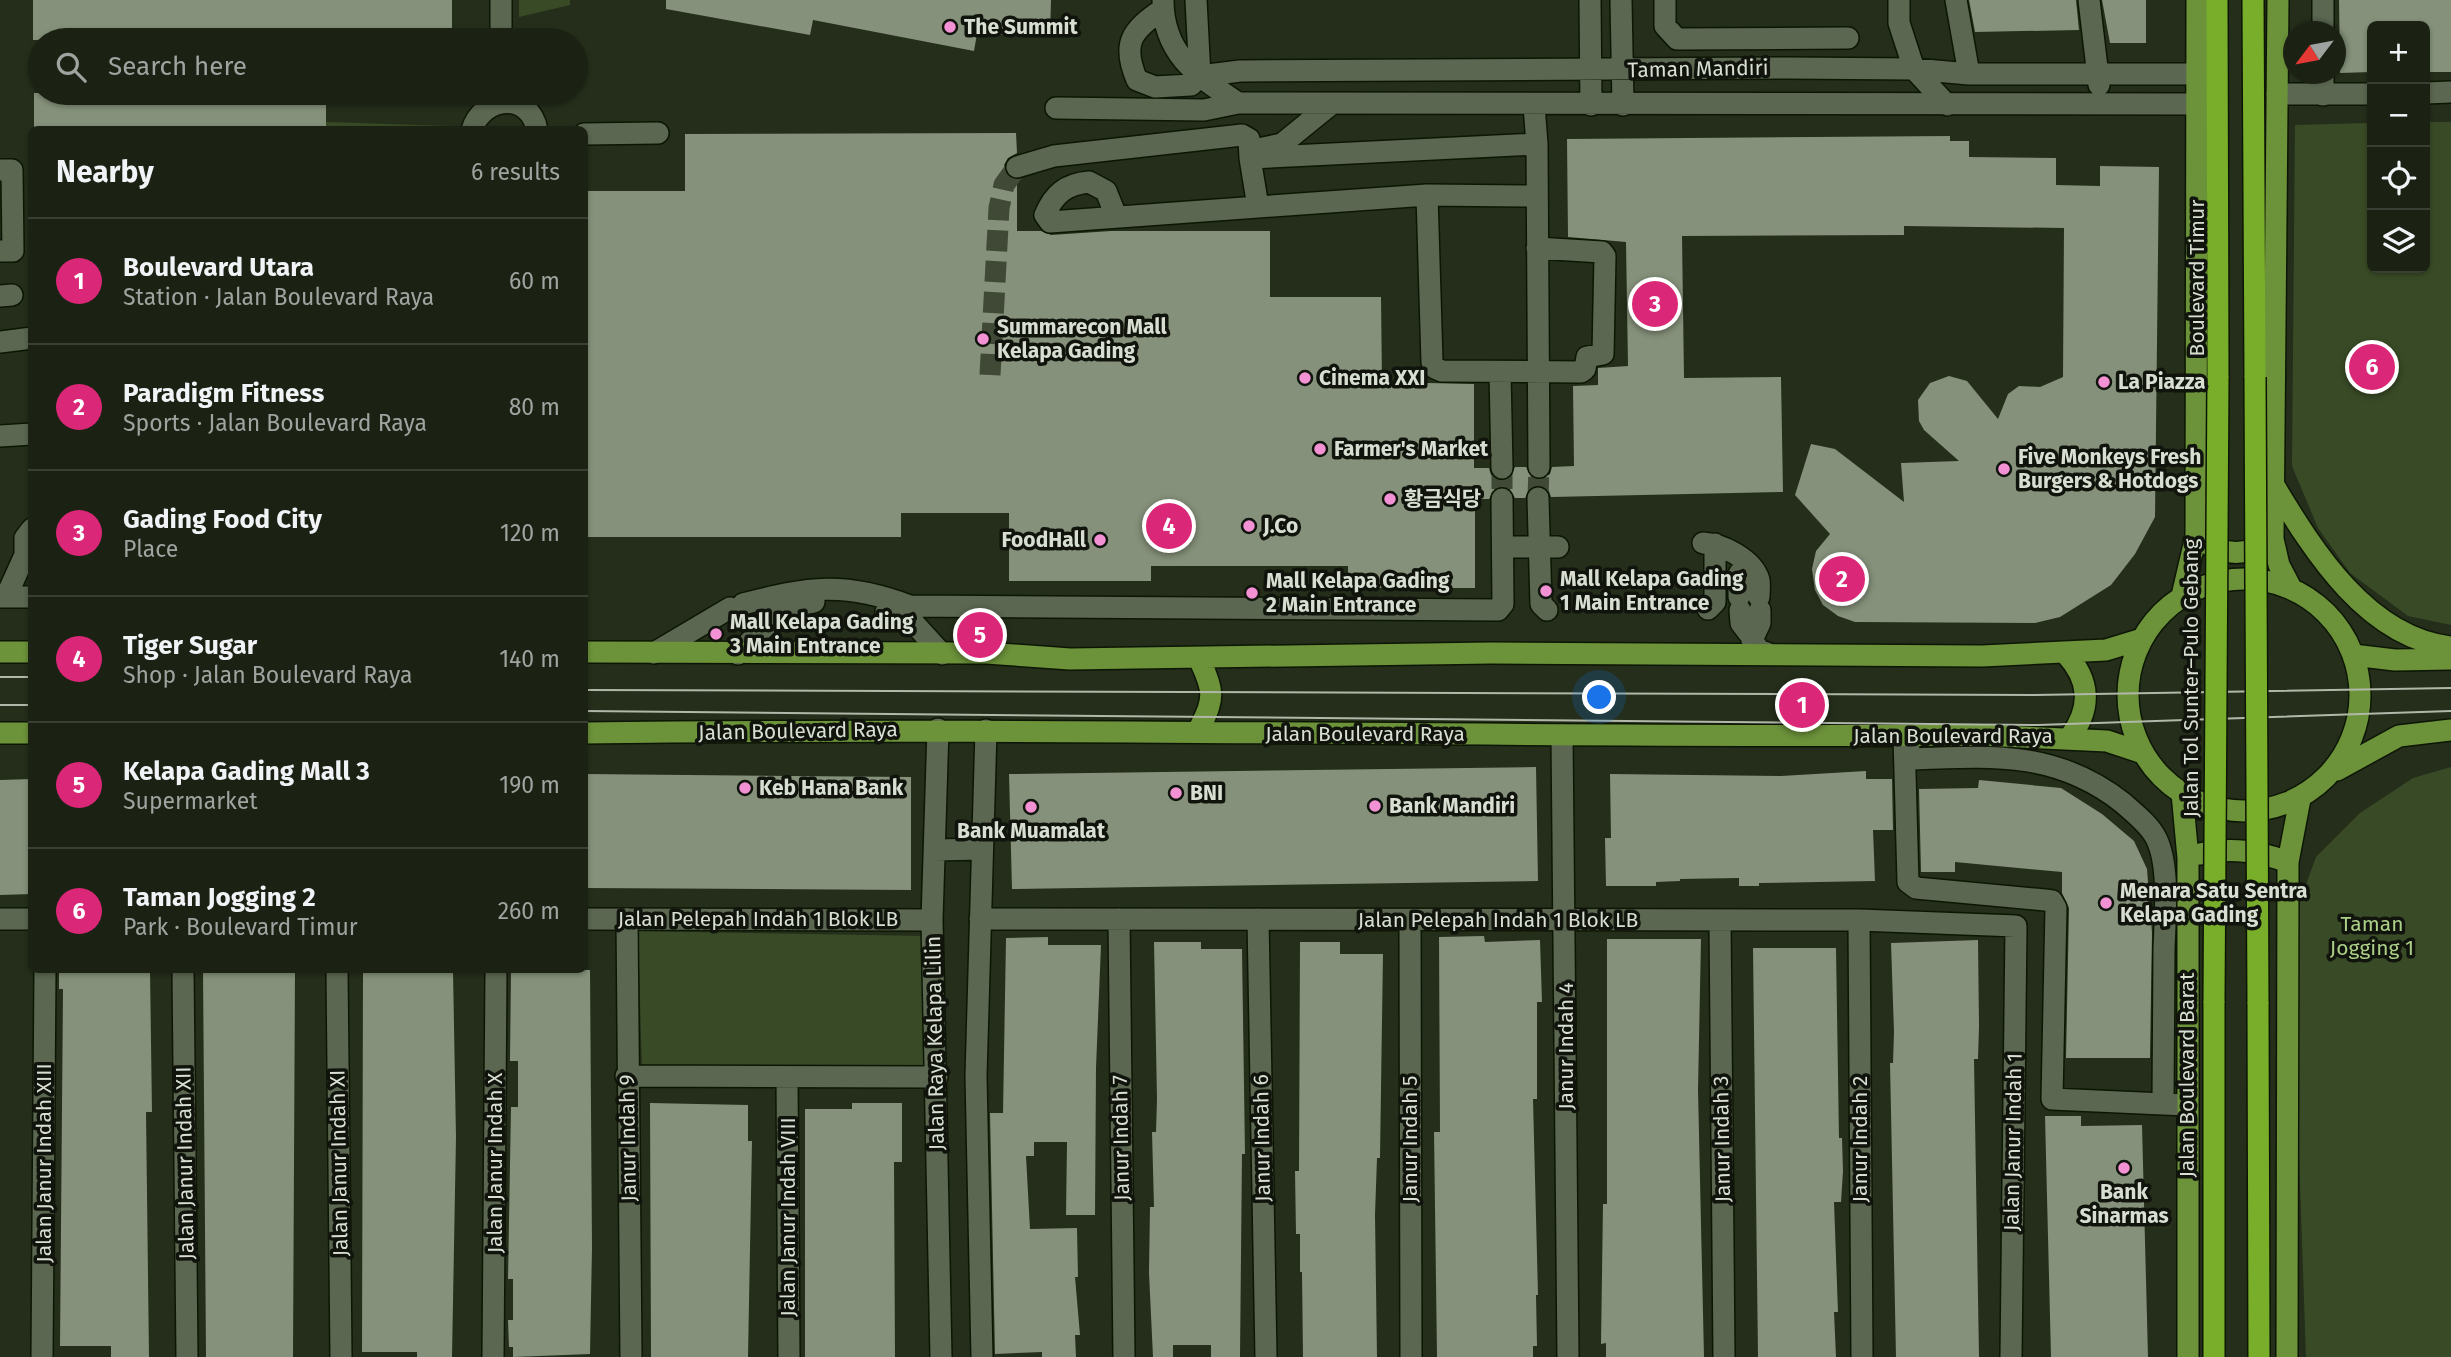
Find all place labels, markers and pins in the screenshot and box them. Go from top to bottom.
place label: The Summit [964,14,1078,40]
marker: The Summit [942,19,958,35]
pin: 3 [1632,278,1678,330]
place label: Summarecon Mall Kelapa Gading [997,314,1167,364]
marker: Summarecon Mall Kelapa Gading [975,331,991,347]
pin: 6 [2349,341,2395,393]
place label: Cinema XXI [1319,365,1426,391]
place label: La Piazza [2118,369,2206,395]
marker: Cinema XXI [1297,370,1313,386]
marker: La Piazza [2096,374,2112,390]
place label: Farmer's Market [1334,436,1489,462]
marker: Farmer's Market [1312,441,1328,457]
place label: Five Monkeys Fresh Burgers & Hotdogs [2018,444,2201,494]
marker: Five Monkeys Fresh Burgers & Hotdogs [1996,461,2012,477]
place label: 황금식당 [1404,486,1481,512]
marker: 황금식당 [1382,491,1398,507]
pin: 4 [1146,500,1192,552]
place label: J.Co [1262,513,1298,539]
marker: J.Co [1241,518,1257,534]
place label: FoodHall [1002,527,1087,553]
marker: FoodHall [1092,532,1108,548]
pin: 2 [1819,553,1865,605]
place label: Mall Kelapa Gading 1 Main Entrance [1560,566,1744,616]
place label: Mall Kelapa Gading 2 Main Entrance [1266,568,1450,618]
marker: Mall Kelapa Gading 1 Main Entrance [1538,583,1554,599]
marker: Mall Kelapa Gading 2 Main Entrance [1244,585,1260,601]
place label: Mall Kelapa Gading 3 Main Entrance [729,609,914,659]
pin: 5 [957,609,1003,661]
marker: Mall Kelapa Gading 3 Main Entrance [708,626,724,642]
pin: 1 [1779,679,1825,731]
place label: Keb Hana Bank [759,775,904,801]
marker: Keb Hana Bank [737,780,753,796]
place label: BNI [1190,780,1223,806]
marker: BNI [1168,785,1184,801]
place label: Bank Mandiri [1389,793,1515,819]
marker: Bank Mandiri [1367,798,1383,814]
marker: Bank Muamalat [1023,799,1039,815]
place label: Bank Muamalat [957,818,1106,844]
place label: Menara Satu Sentra Kelapa Gading [2120,878,2308,928]
marker: Menara Satu Sentra Kelapa Gading [2098,895,2114,911]
marker: Bank Sinarmas [2116,1160,2132,1176]
place label: Bank Sinarmas [2079,1179,2169,1229]

